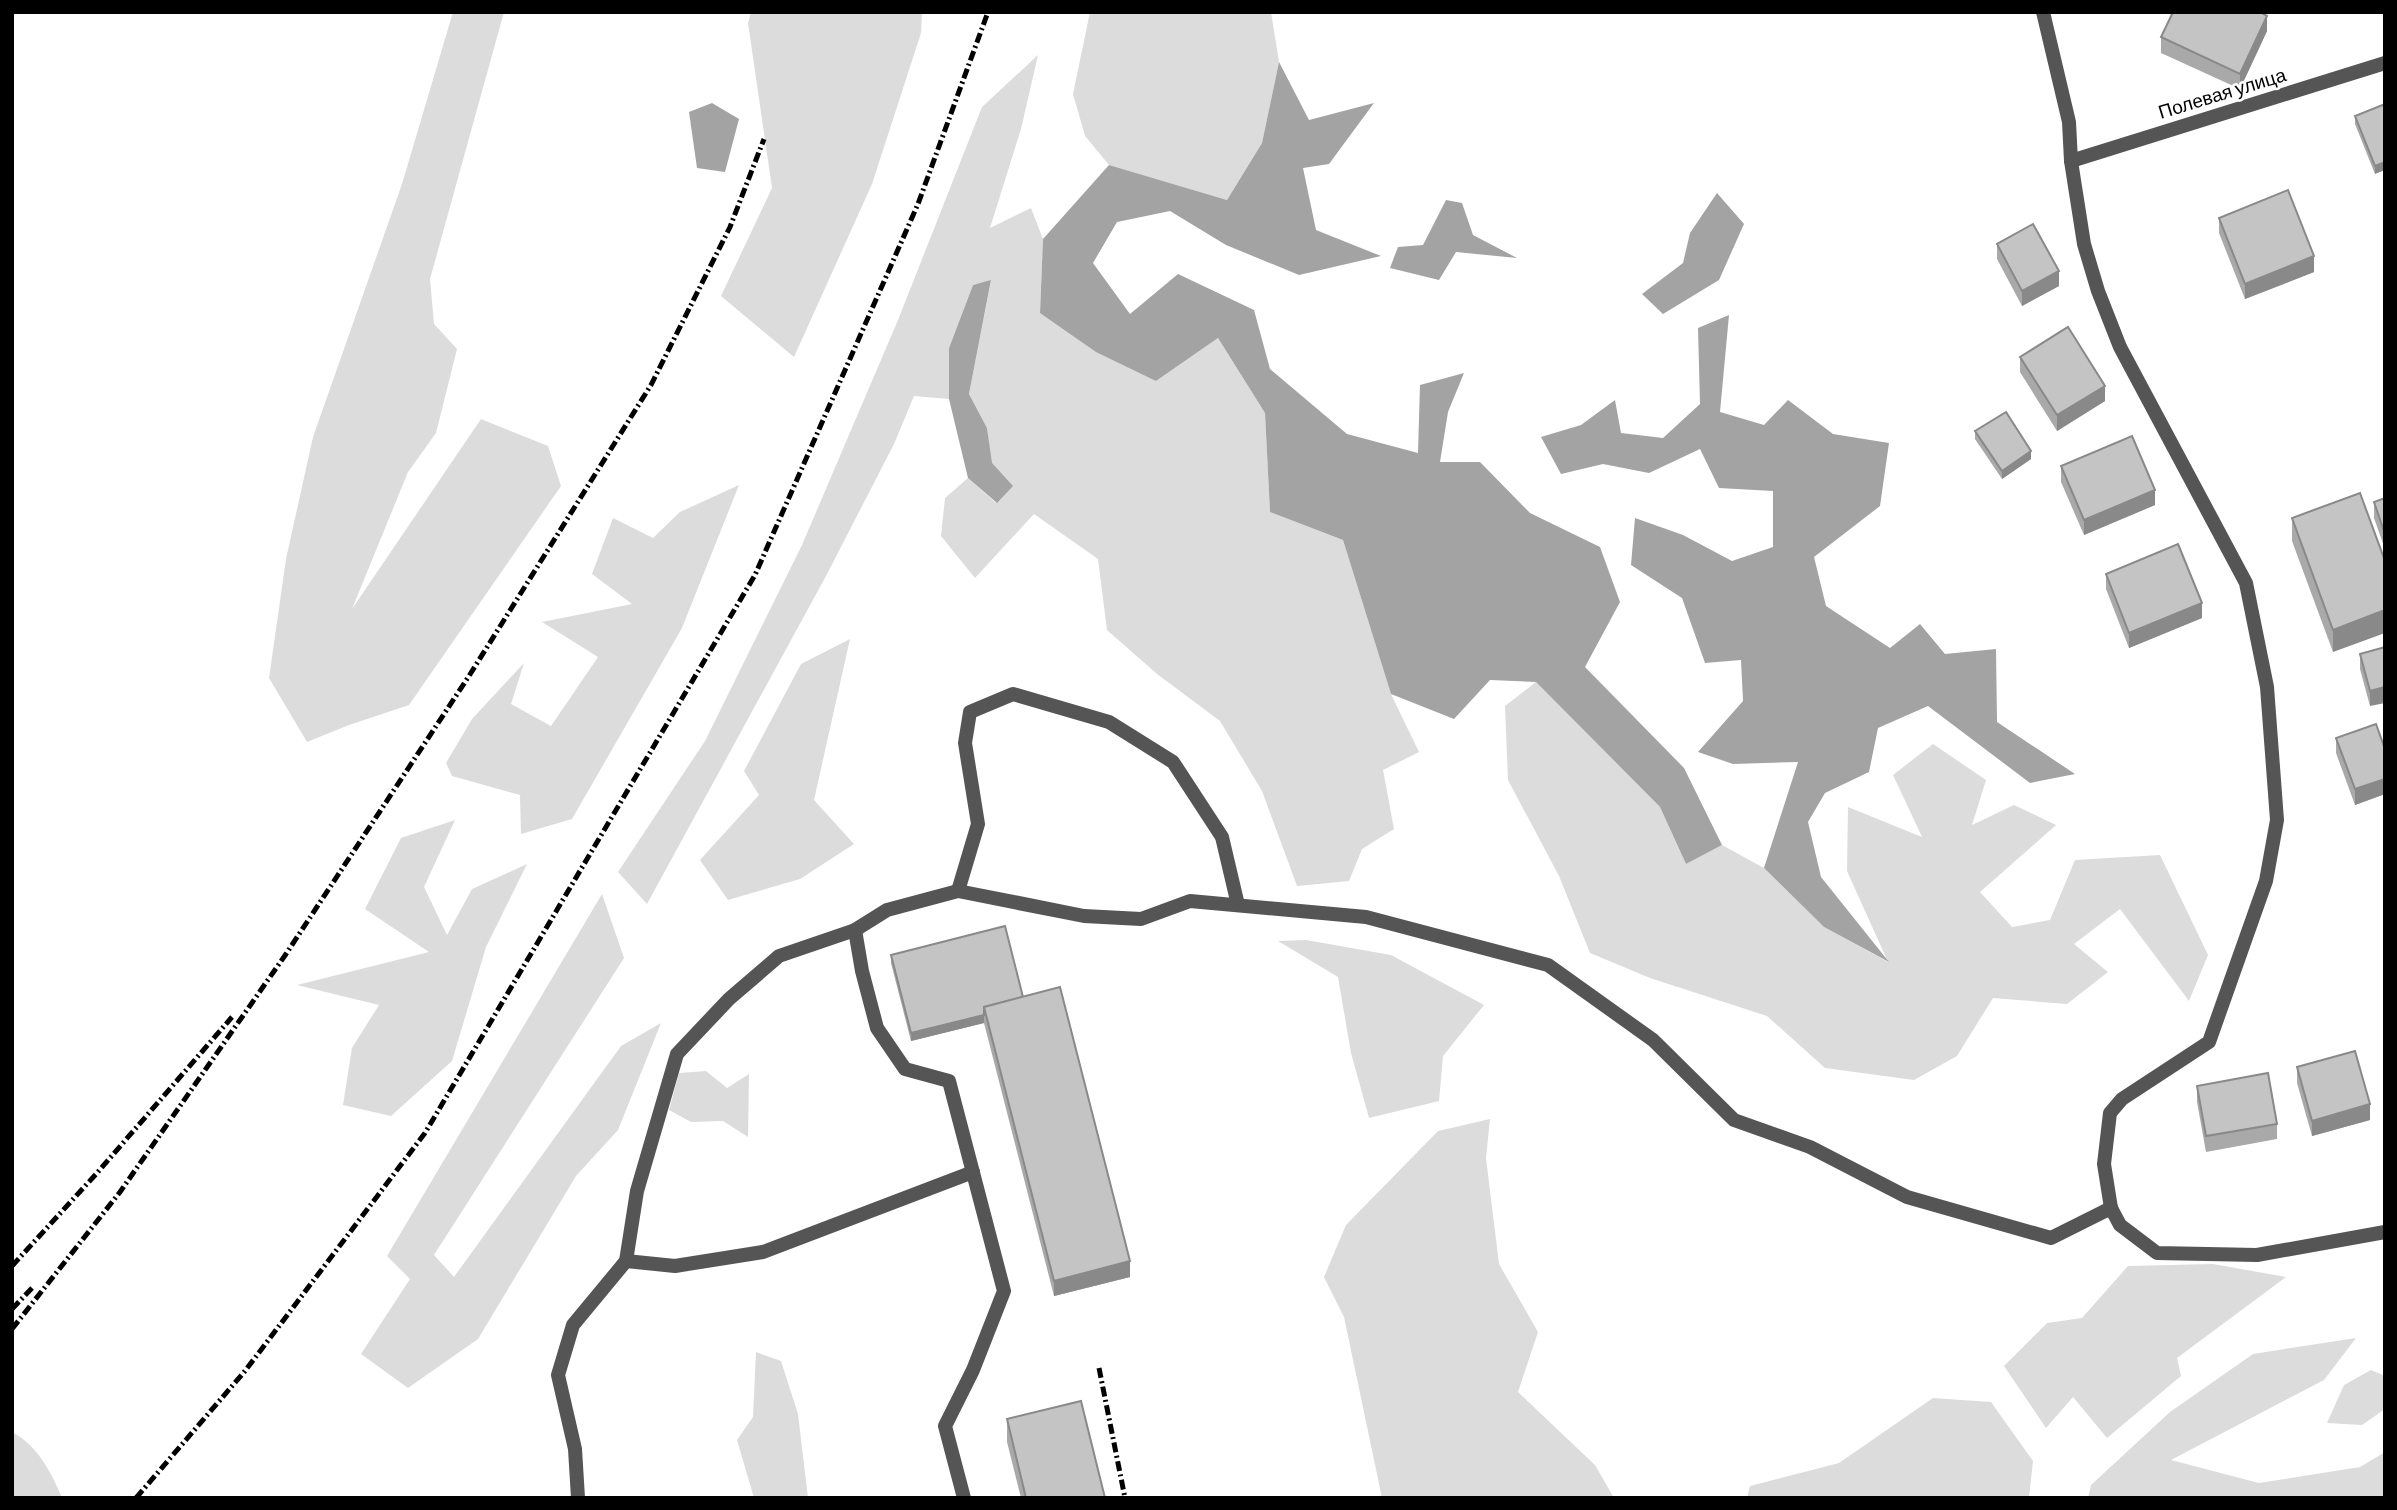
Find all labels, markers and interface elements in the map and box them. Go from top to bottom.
street label: Полевая улица [2155,62,2289,123]

